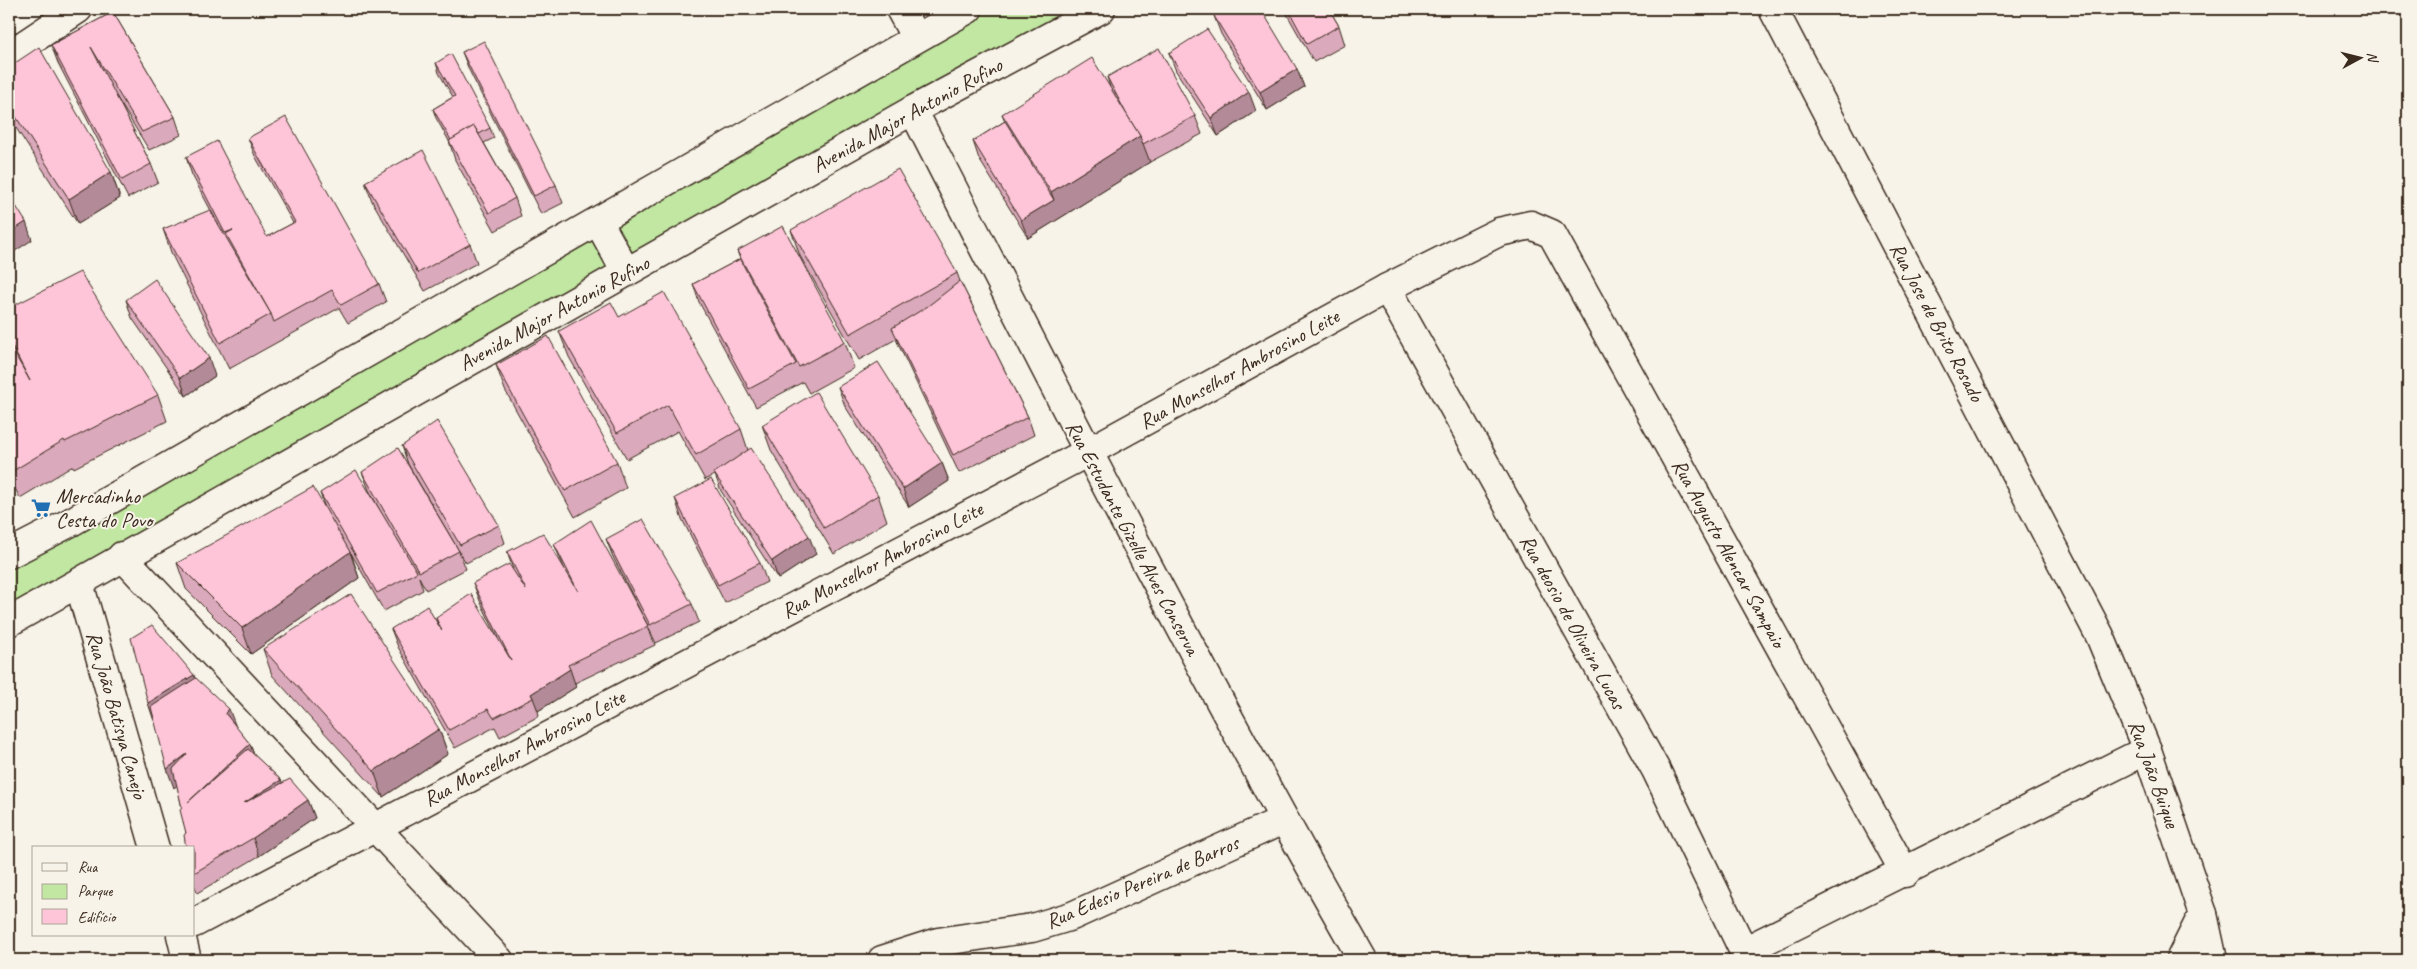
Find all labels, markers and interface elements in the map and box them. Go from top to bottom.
north arrow [2334,32,2384,82]
street label: Avenida Major Antonio Rufino [807,51,1008,178]
text: N [2363,51,2382,64]
street label: Rua Jose de Brito Rosado [1884,238,1991,407]
street label: Avenida Major Antonio Rufino [454,249,655,376]
street label: Rua Monselhor Ambrosino Leite [1135,303,1344,435]
street label: Rua Estudante Gizelle Alves Conserva [1060,416,1207,662]
street label: Rua Augusto Alencar Sampaio [1666,454,1793,654]
place label: Mercadinho Cesta do Povo [56,483,155,533]
street label: Rua Monselhor Ambrosino Leite [777,495,988,624]
supermarket icon: Mercadinho Cesta do Povo [30,497,52,519]
street label: Rua deosio de Oliveira Lucas [1514,530,1633,716]
street label: Rua João Batisya Canejo [81,628,154,803]
street label: Rua Monselhor Ambrosino Leite [419,683,630,812]
street label: Rua João Buique [2123,717,2186,832]
street label: Rua Edesio Pereira de Barros [1042,829,1244,934]
legend [32,846,195,936]
text: Rua [78,858,98,877]
text: Parque [78,882,114,901]
text: Edifício [78,908,117,927]

